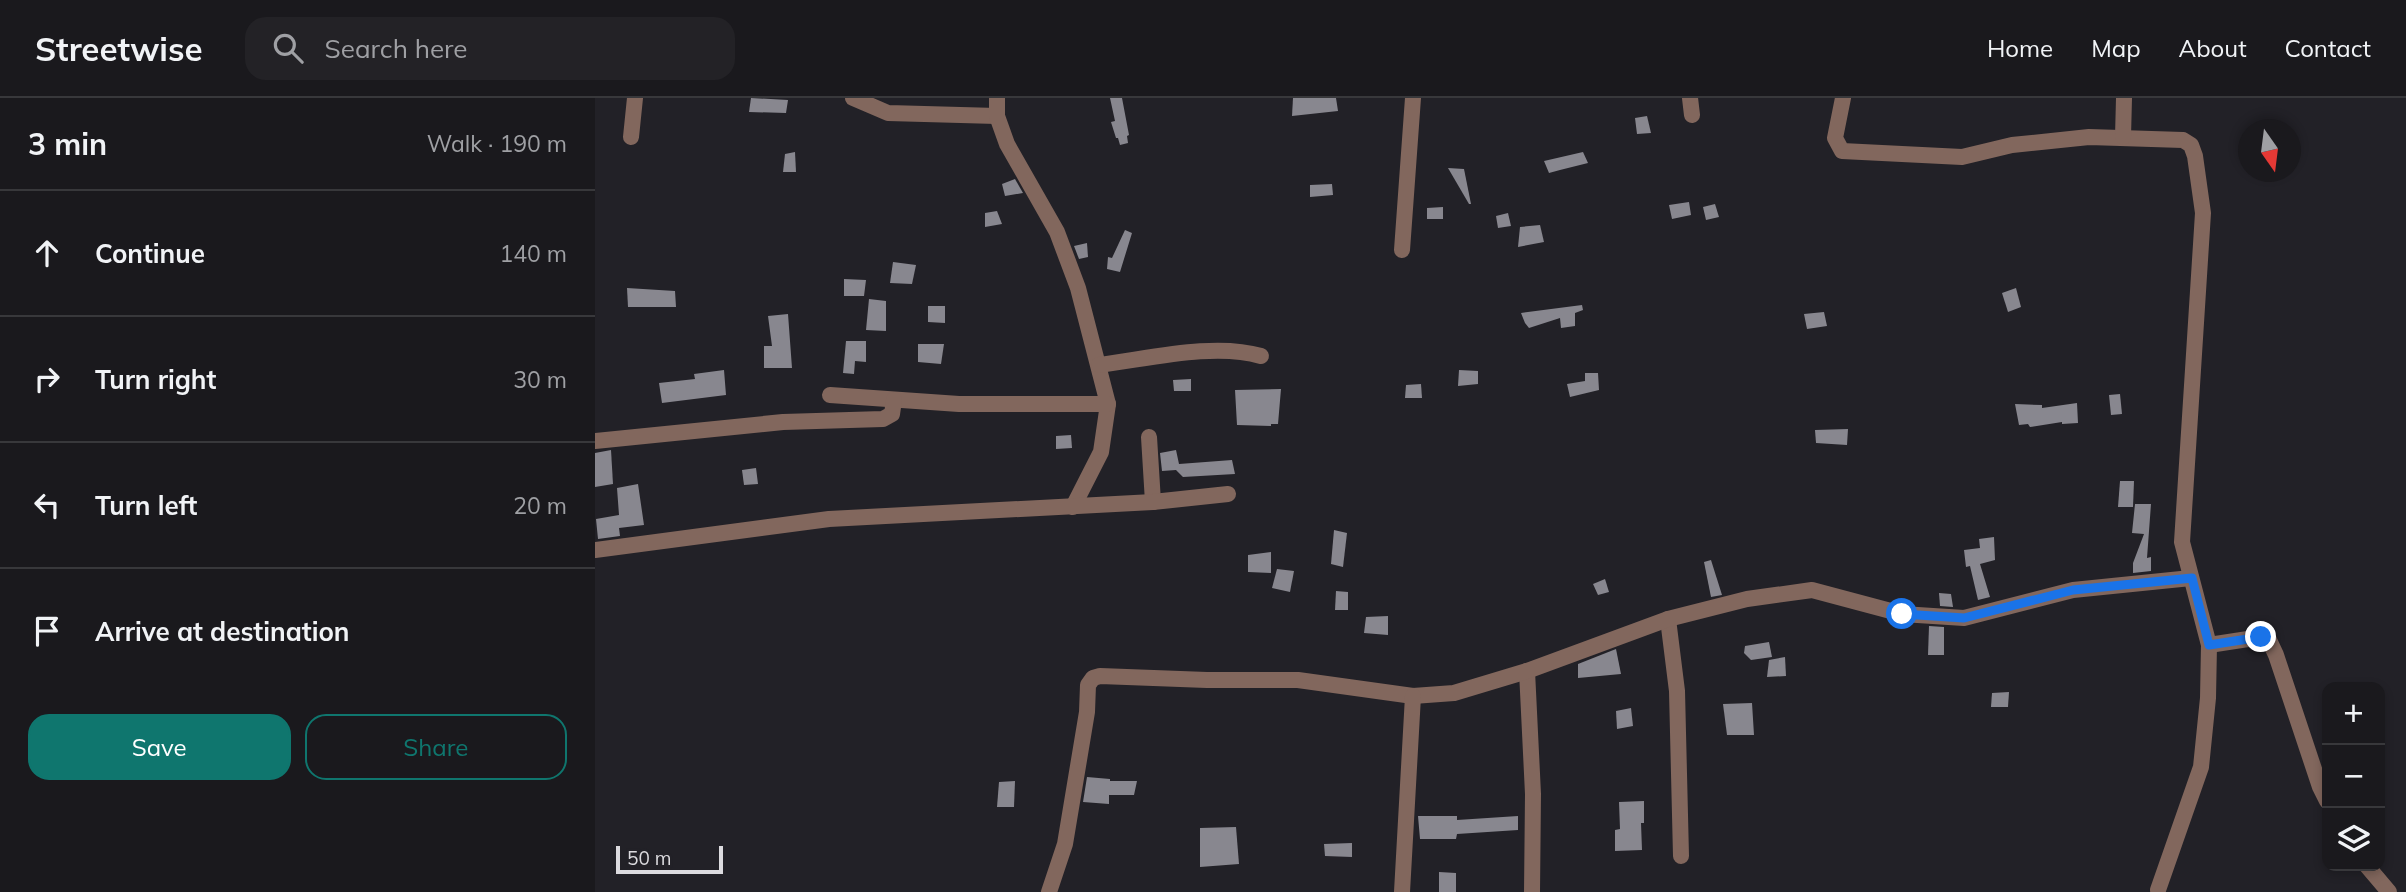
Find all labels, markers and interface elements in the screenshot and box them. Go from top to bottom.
search box [245,17,735,80]
text: Streetwise [35,28,203,69]
icon: search [269,29,307,67]
text: Search here [325,32,467,65]
text: Home [1987,33,2053,63]
text: Map [2091,33,2141,63]
text: About [2179,33,2247,63]
text: Contact [2285,33,2371,63]
north arrow [2238,119,2301,182]
text: 3 min [28,125,107,163]
text: Walk · 190 m [427,129,567,158]
icon: ahead [28,234,66,272]
text: Continue [95,237,205,270]
text: 140 m [499,239,567,268]
icon: right [28,360,66,398]
text: Turn right [95,363,216,396]
text: 30 m [513,365,567,394]
icon: left [28,486,66,524]
text: Turn left [95,489,197,522]
text: 20 m [513,491,567,520]
route start [1886,598,1917,629]
icon: arrive [28,612,66,650]
text: Arrive at destination [95,615,350,648]
route end [2245,621,2276,652]
map controls [2322,682,2385,871]
button: + [2322,682,2385,745]
button: Save [28,714,291,780]
button: Share [305,714,567,780]
button: − [2322,745,2385,808]
button: layers [2322,808,2385,871]
scale bar [616,843,723,875]
text: 50 m [627,846,671,870]

